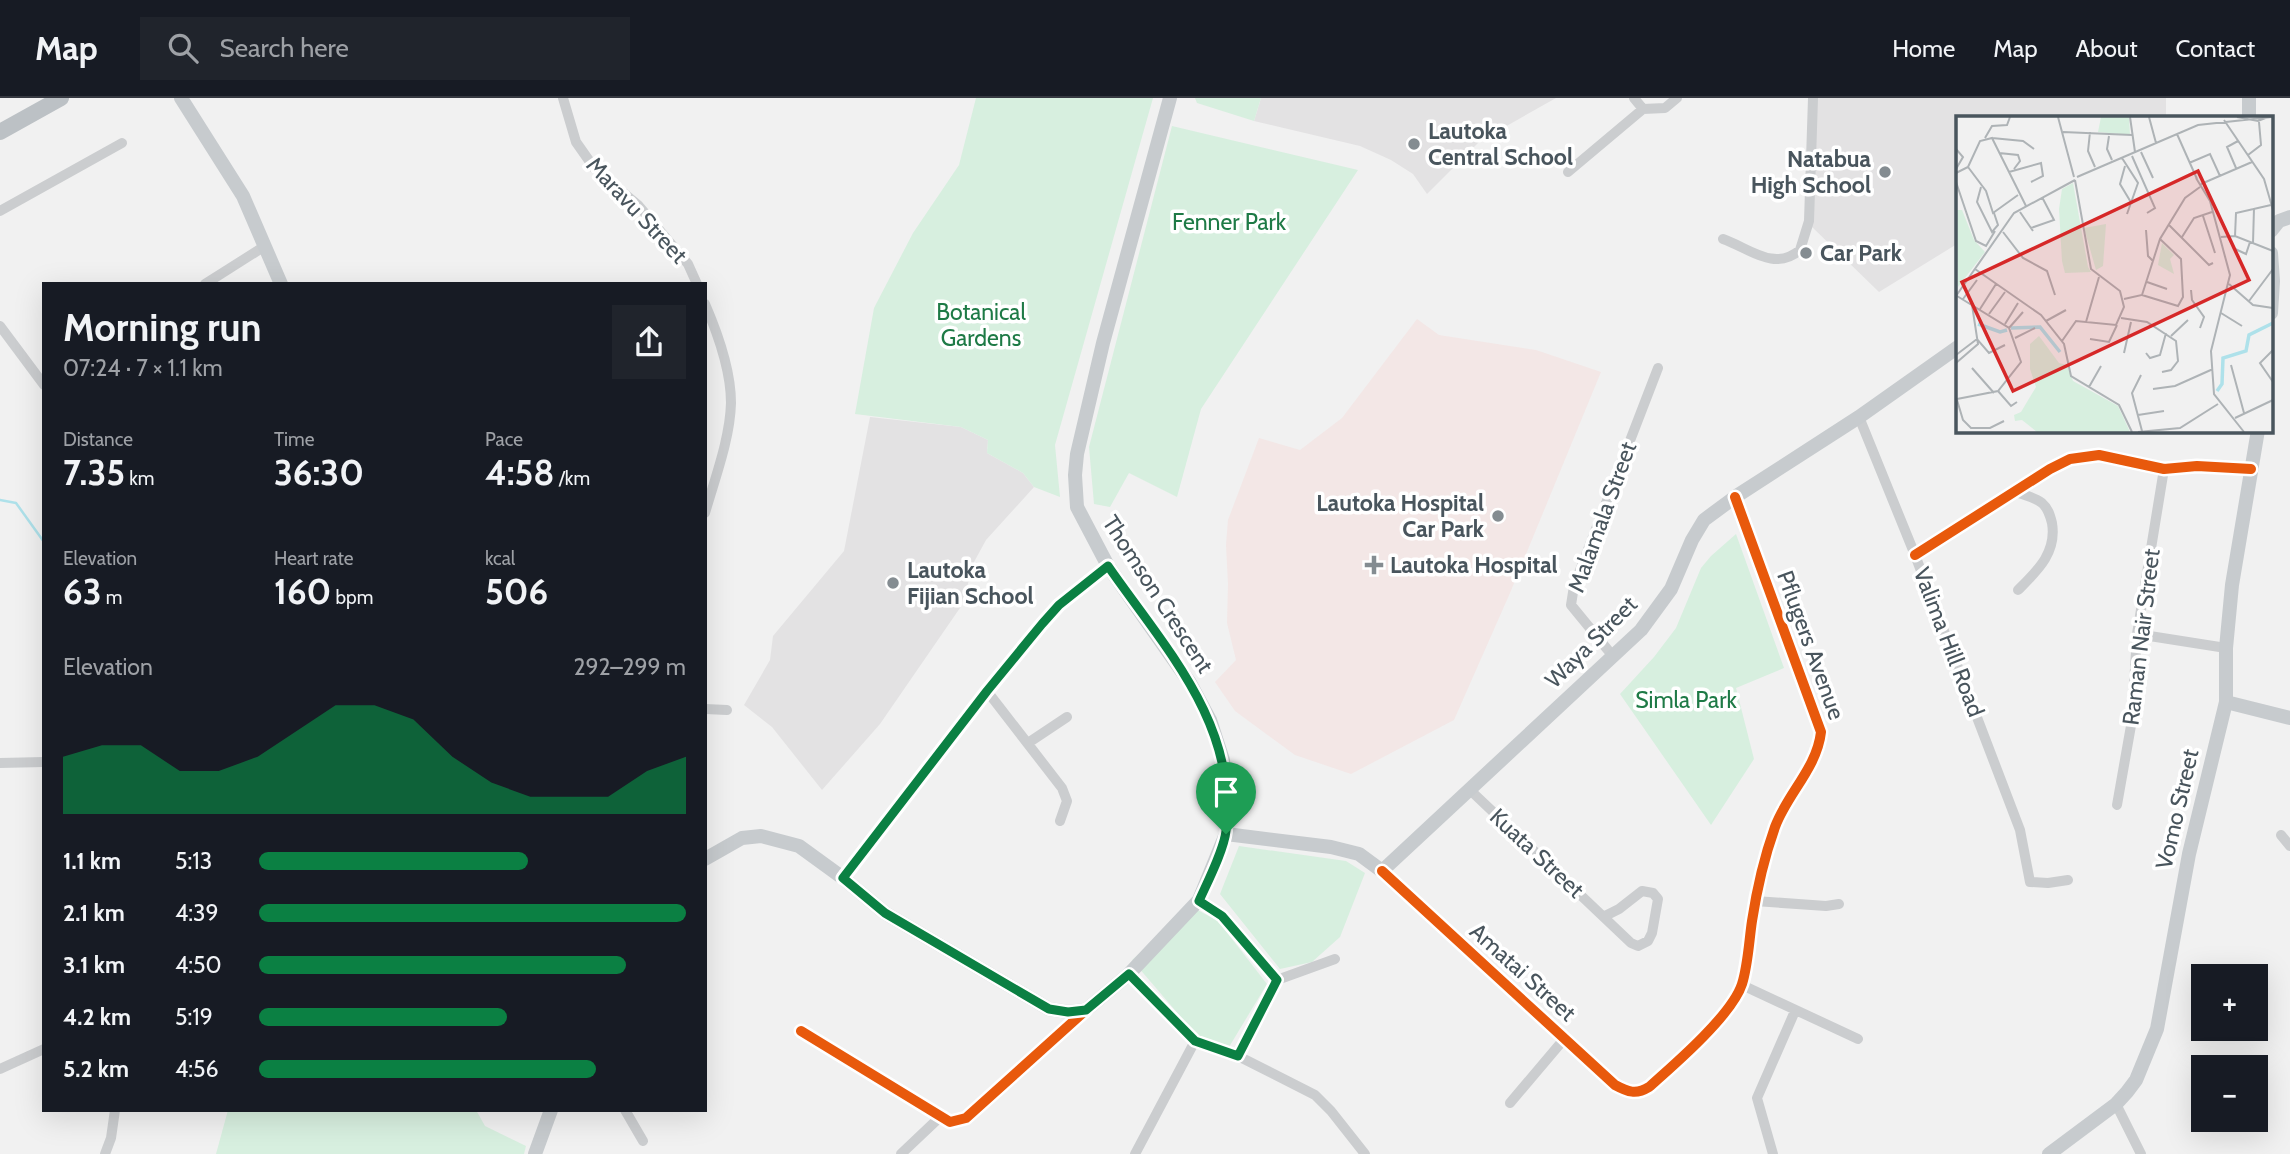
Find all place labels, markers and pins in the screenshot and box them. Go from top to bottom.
place label: Lautoka Central School [1428,117,1573,171]
marker: Lautoka Central School [1406,136,1422,152]
place label: Natabua High School [1751,145,1872,199]
marker: Natabua High School [1877,164,1893,180]
place label: Car Park [1820,239,1903,267]
marker: Car Park [1798,245,1814,261]
place label: Lautoka Hospital Car Park [1316,489,1485,543]
marker: Lautoka Hospital Car Park [1490,508,1506,524]
place label: Lautoka Hospital [1390,551,1558,579]
marker: Lautoka Hospital [1364,555,1384,575]
place label: Lautoka Fijian School [907,556,1034,610]
marker: Lautoka Fijian School [885,575,901,591]
pin [1196,762,1256,834]

